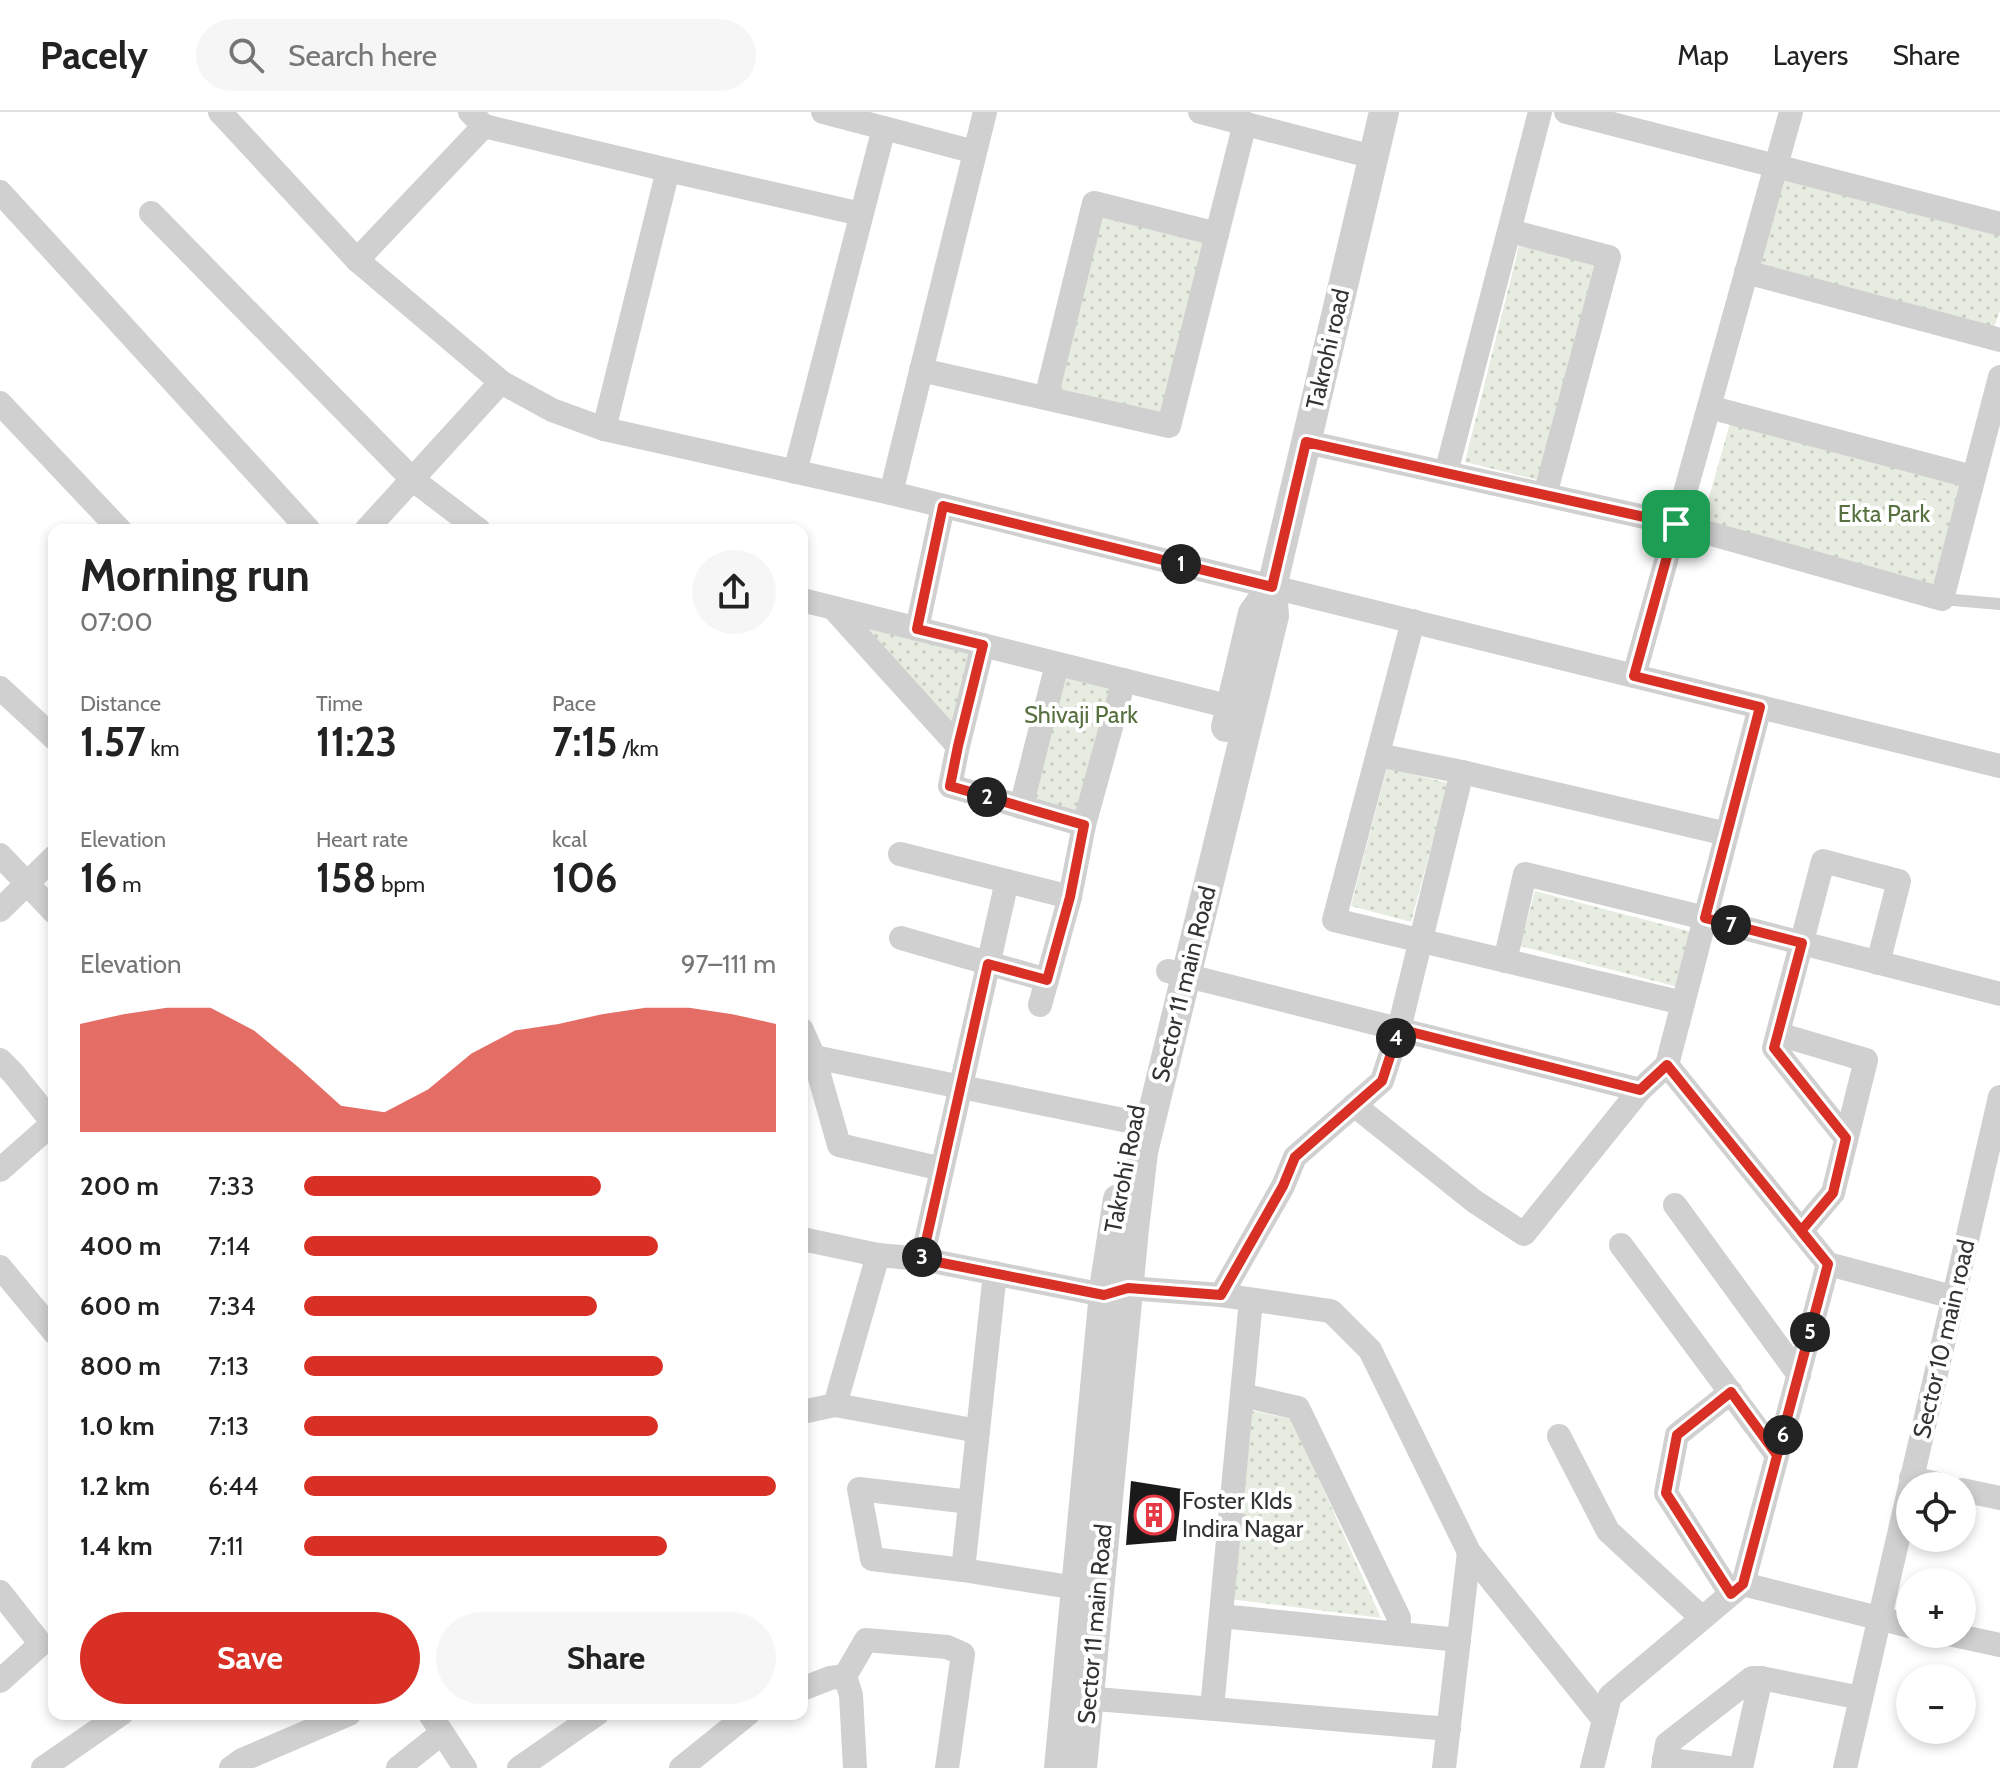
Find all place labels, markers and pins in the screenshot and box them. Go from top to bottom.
pin [1642,490,1710,558]
pin: 1 [1161,544,1201,584]
pin: 2 [967,777,1007,817]
pin: 7 [1711,905,1751,945]
pin: 4 [1376,1018,1416,1058]
pin: 3 [902,1237,942,1277]
pin: 5 [1790,1312,1830,1352]
pin: 6 [1763,1415,1803,1455]
place label: Foster KIds Indira Nagar [1182,1486,1304,1543]
building icon: Foster KIds Indira Nagar [1133,1494,1175,1536]

